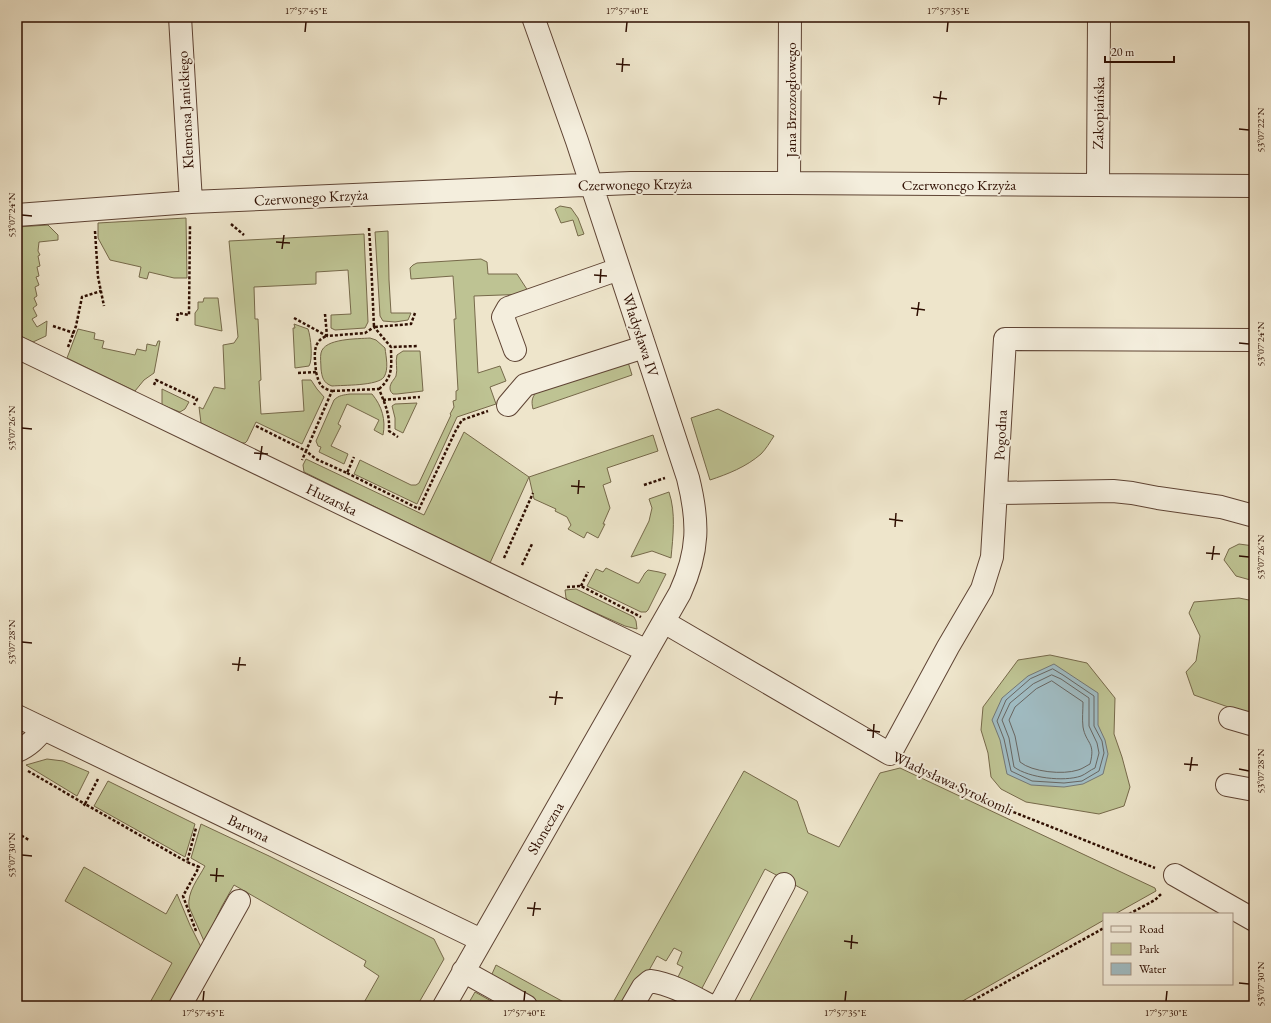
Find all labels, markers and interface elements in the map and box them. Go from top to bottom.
text: 17°57'45"E [285,4,328,17]
text: 17°57'40"E [606,4,649,17]
text: 17°57'35"E [927,4,970,17]
scale bar [1105,38,1174,64]
street label: Jana Brzozogłowego [781,42,800,160]
text: 20 m [1111,44,1135,60]
street label: Klemensa Janickiego [172,50,198,170]
street label: Zakopiańska [1088,76,1108,150]
text: 53°07'22"N [1254,107,1267,152]
street label: Czerwonego Krzyża [578,174,692,194]
street label: Czerwonego Krzyża [902,175,1016,194]
street label: Czerwonego Krzyża [253,185,369,209]
text: 53°07'24"N [5,192,18,237]
street label: Władysława IV [619,291,664,380]
text: 53°07'24"N [1254,321,1267,366]
text: 53°07'26"N [5,405,18,450]
street label: Pogodna [989,409,1011,461]
street label: Huzarska [303,478,361,520]
text: 53°07'26"N [1254,534,1267,579]
text: 53°07'28"N [5,619,18,664]
street label: Władysława Syrokomli [890,747,1017,819]
text: 53°07'28"N [1254,748,1267,793]
street label: Słoneczna [522,798,568,858]
street label: Barwna [225,810,273,846]
text: 53°07'30"N [5,832,18,877]
legend [1103,913,1233,985]
text: Road [1139,921,1165,937]
text: Park [1139,941,1160,957]
text: Water [1139,961,1166,977]
text: 53°07'30"N [1254,961,1267,1006]
text: 17°57'45"E [182,1006,225,1019]
text: 17°57'40"E [503,1006,546,1019]
text: 17°57'35"E [824,1006,867,1019]
text: 17°57'30"E [1145,1006,1188,1019]

